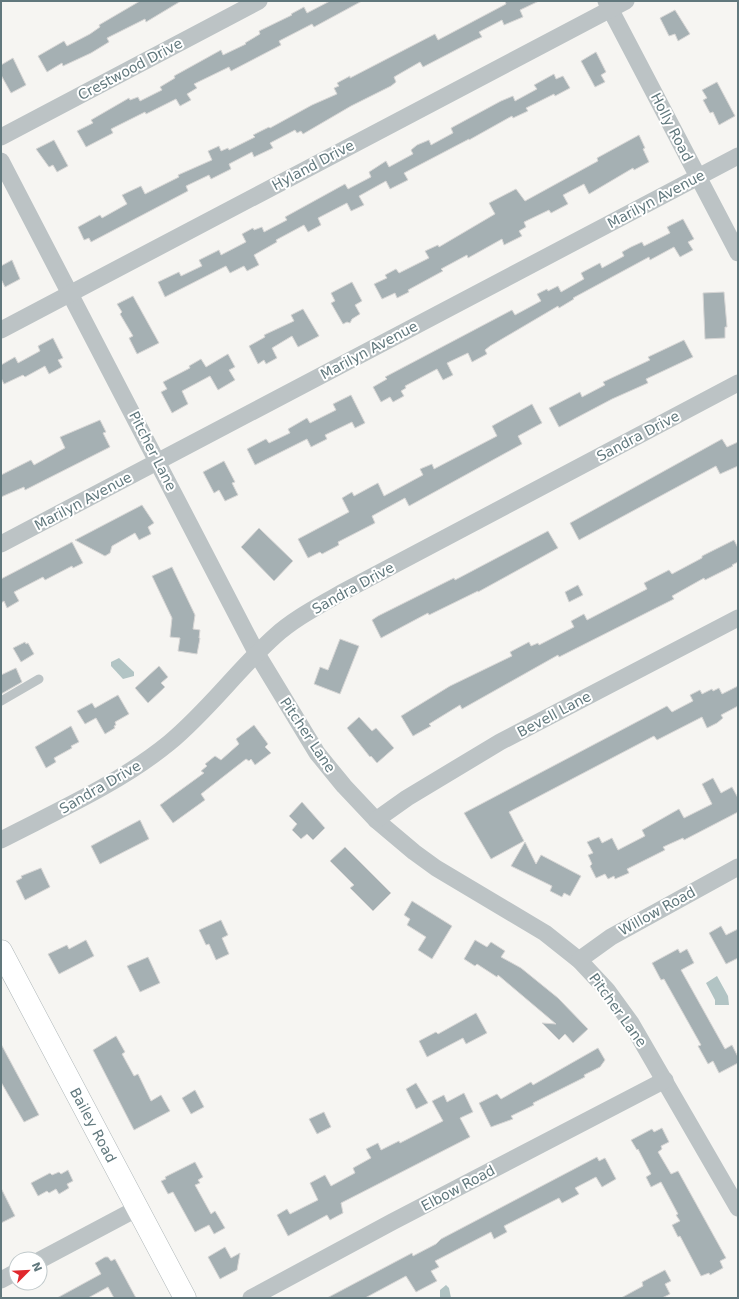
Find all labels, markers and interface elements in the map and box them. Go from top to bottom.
street label: Crestwood Drive [75,35,185,103]
street label: Holly Road [648,90,696,164]
street label: Hyland Drive [269,137,357,193]
street label: Marilyn Avenue [605,167,707,231]
street label: Marilyn Avenue [318,318,420,382]
street label: Sandra Drive [594,407,682,465]
street label: Pitcher Lane [126,409,180,493]
street label: Marilyn Avenue [32,469,134,533]
street label: Sandra Drive [309,559,397,617]
street label: Bevell Lane [514,688,594,740]
street label: Pitcher Lane [277,695,339,775]
street label: Sandra Drive [56,757,144,817]
street label: Willow Road [616,883,698,939]
street label: Pitcher Lane [586,970,650,1050]
street label: Bailey Road [67,1085,120,1165]
street label: Elbow Road [418,1162,498,1214]
north arrow [8,1251,48,1291]
text: N [29,1260,44,1274]

